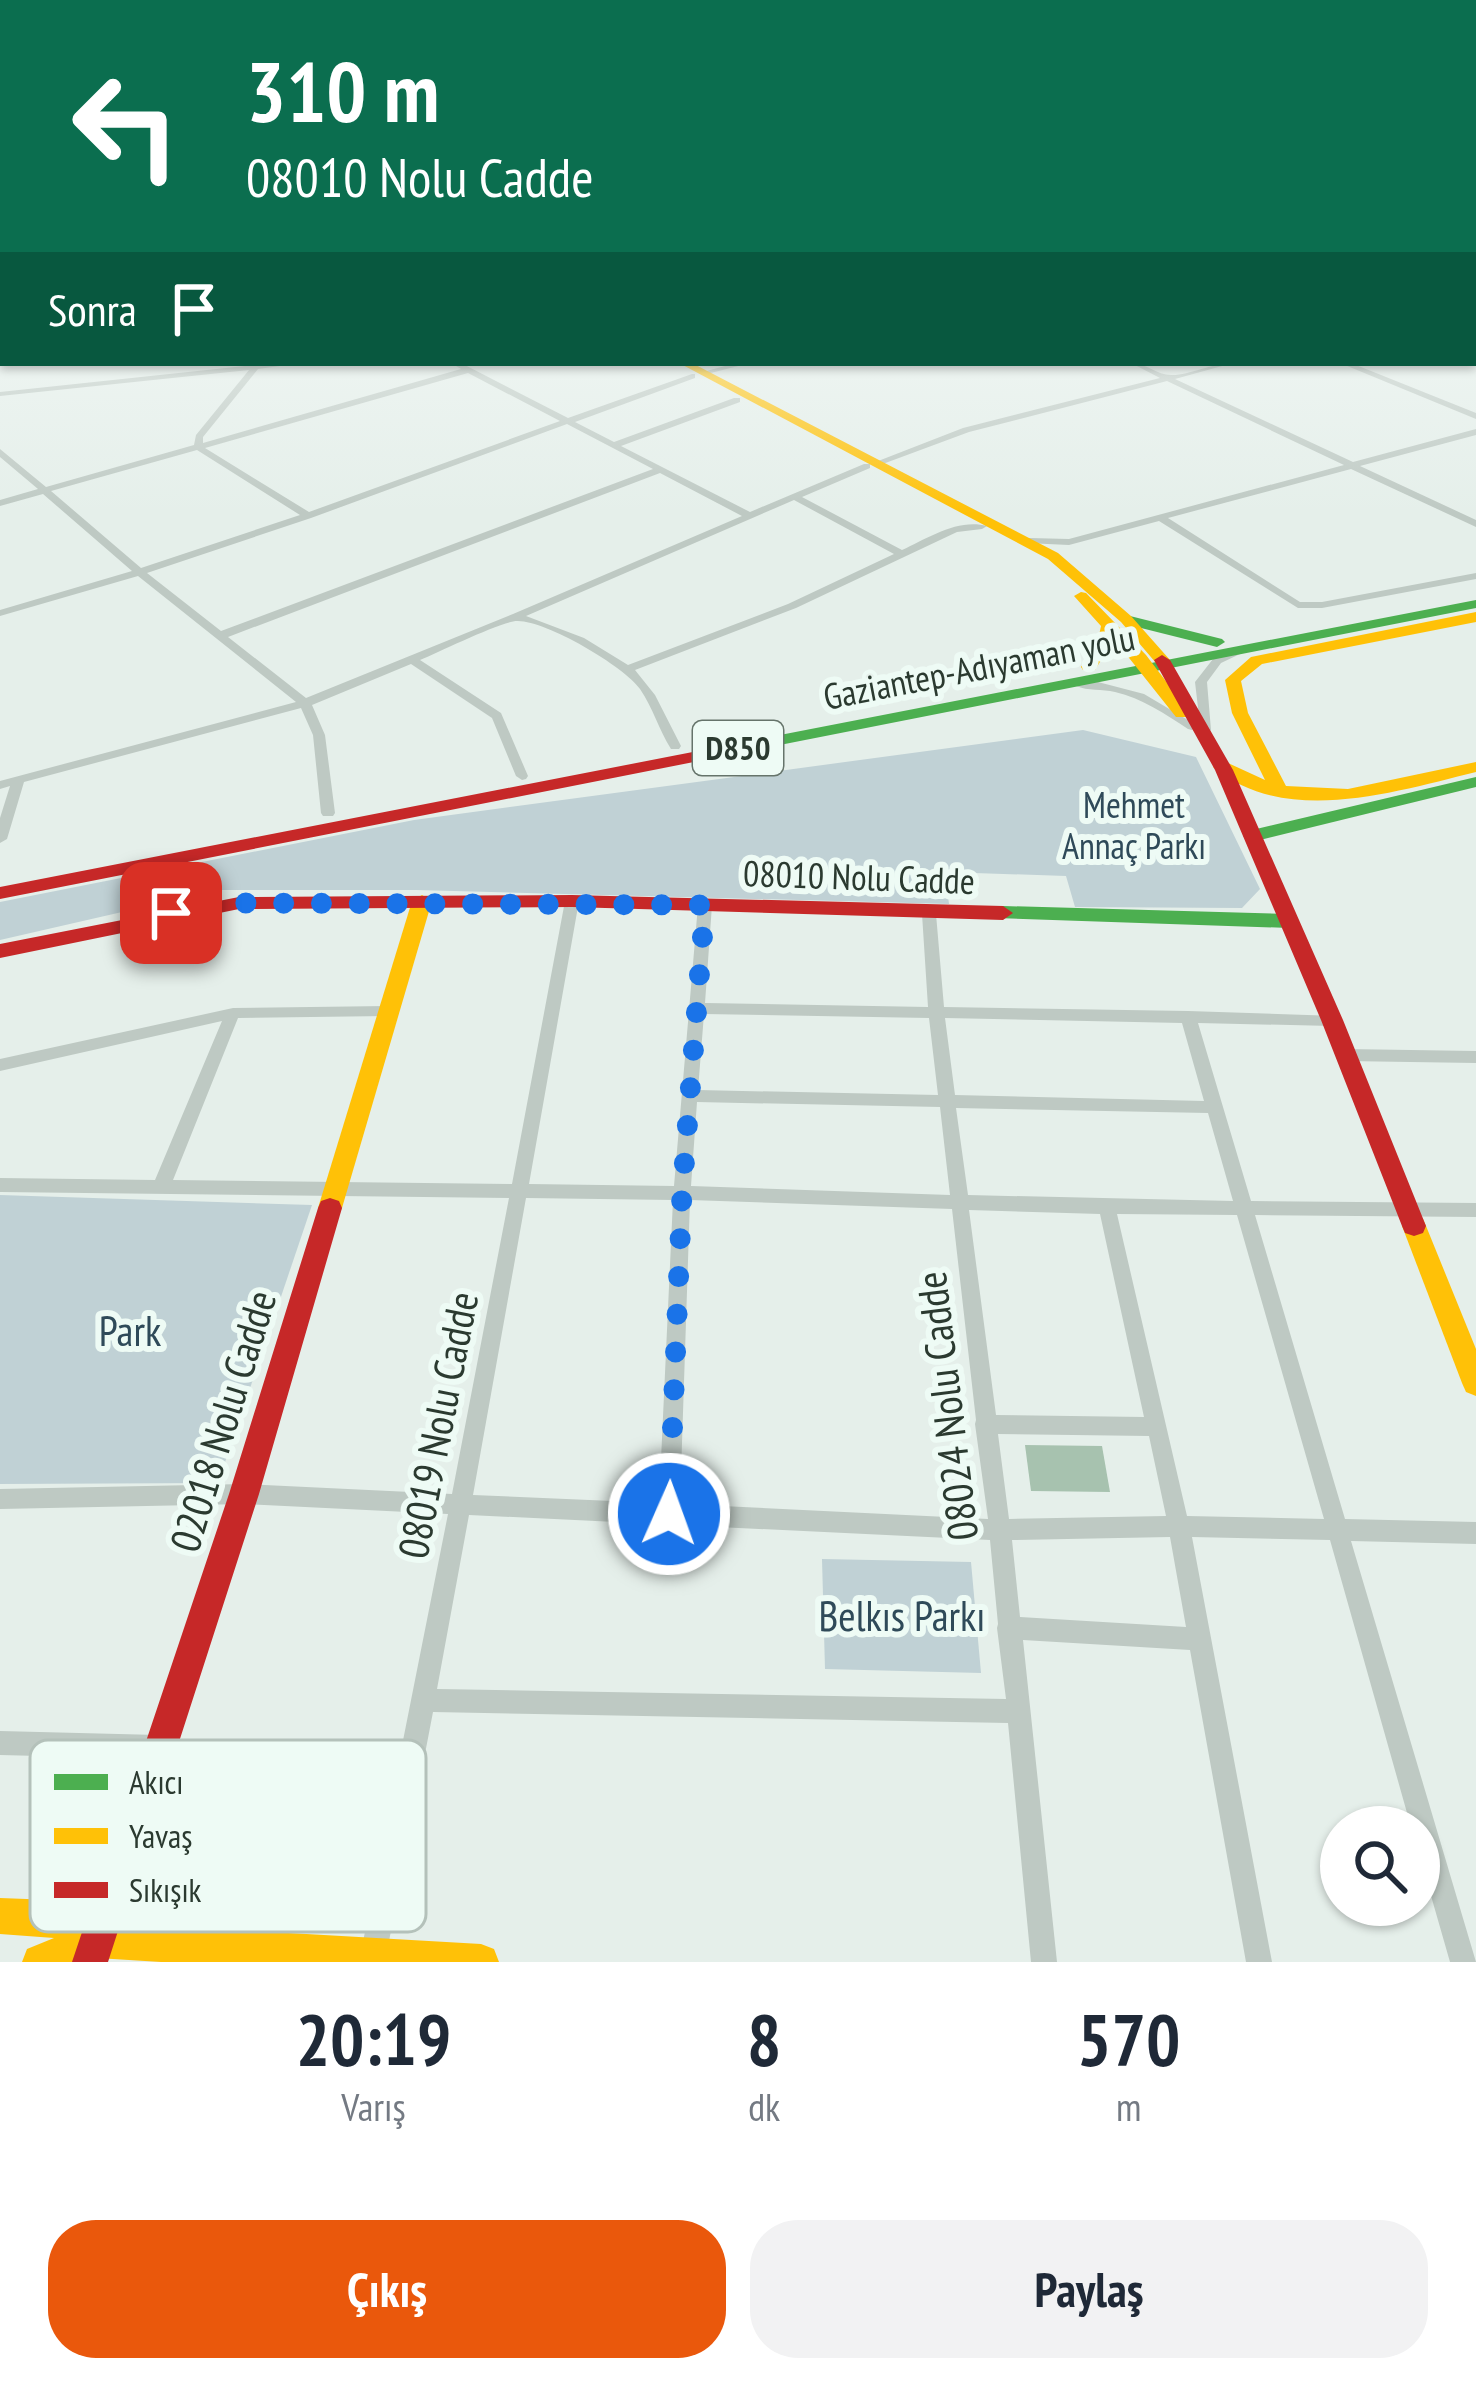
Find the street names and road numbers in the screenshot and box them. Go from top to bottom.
street label: Gaziantep-Adıyaman yolu [819,613,1139,720]
road number: D850 [693,721,783,775]
street label: 08010 Nolu Cadde [742,849,976,904]
street label: 08024 Nolu Cadde [903,1269,990,1544]
street label: 02018 Nolu Cadde [157,1284,288,1558]
street label: 08019 Nolu Cadde [385,1287,490,1563]

